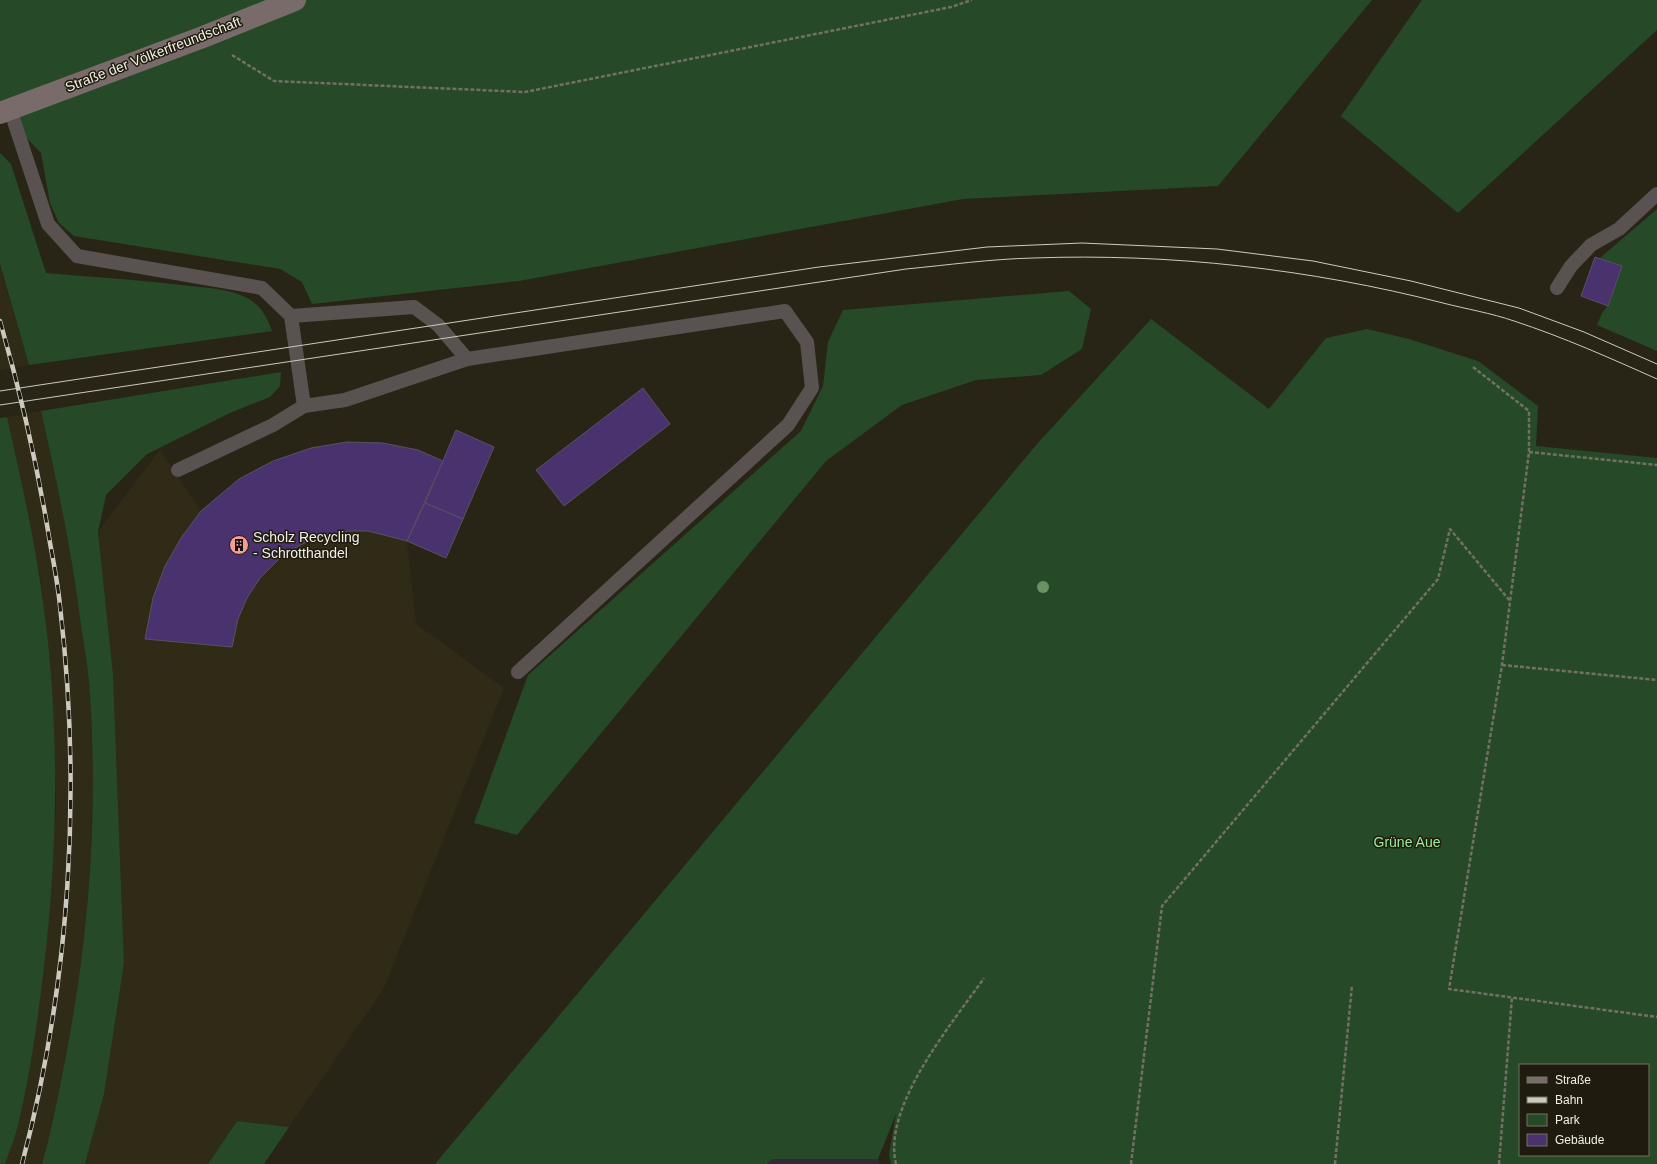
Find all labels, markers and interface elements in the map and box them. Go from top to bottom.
street label: Straße der Völkerfreundschaft [63,13,243,95]
place label: Scholz Recycling - Schrotthandel [253,529,360,561]
building icon: Scholz Recycling - Schrotthandel [228,534,250,556]
park label: Grüne Aue [1374,834,1441,850]
legend [1519,1064,1649,1156]
text: Straße [1555,1073,1591,1087]
text: Bahn [1555,1093,1583,1107]
text: Park [1555,1113,1581,1127]
text: Gebäude [1555,1133,1605,1147]

